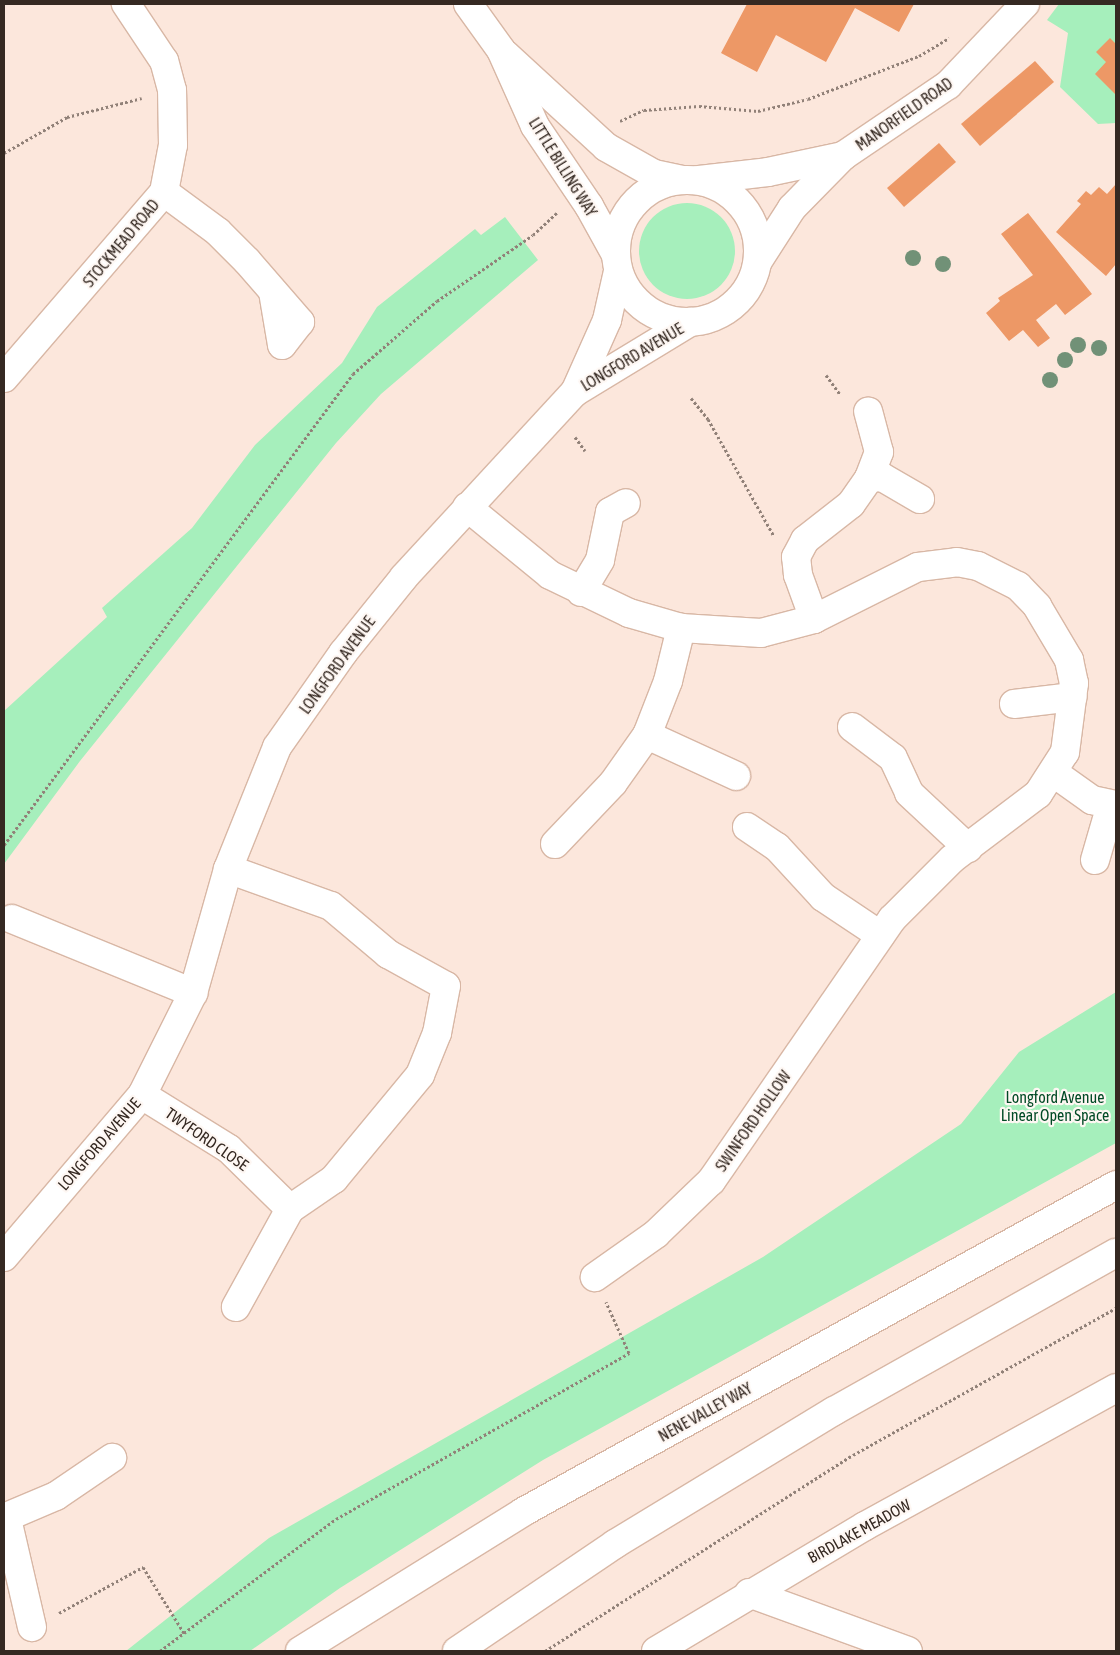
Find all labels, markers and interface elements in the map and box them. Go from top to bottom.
street label: MANORFIELD ROAD [852,73,956,155]
street label: LITTLE BILLING WAY [525,114,601,220]
street label: STOCKMEAD ROAD [79,195,163,291]
street label: LONGFORD AVENUE [577,319,687,395]
street label: LONGFORD AVENUE [295,612,379,718]
street label: SWINFORD HOLLOW [711,1067,795,1175]
park label: Longford Avenue Linear Open Space [1001,1087,1109,1125]
street label: LONGFORD AVENUE [54,1094,144,1194]
street label: TWYFORD CLOSE [162,1103,252,1175]
street label: NENE VALLEY WAY [655,1378,755,1446]
street label: BIRDLAKE MEADOW [804,1495,914,1567]

